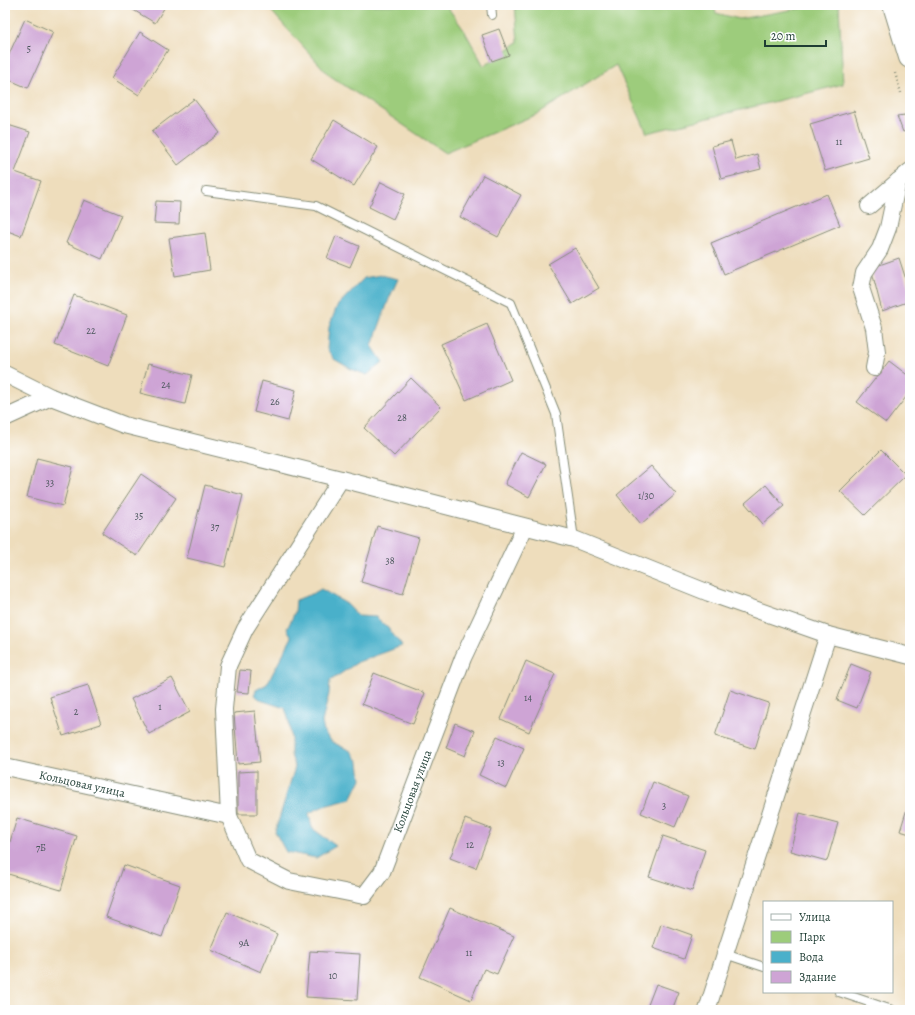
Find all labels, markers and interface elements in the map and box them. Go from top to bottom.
scale bar [765,22,826,48]
text: 20 m [771,28,795,44]
house number: 5 [27,42,31,55]
house number: 11 [836,135,843,148]
house number: 22 [86,324,96,337]
house number: 24 [161,378,171,391]
house number: 26 [270,395,280,408]
house number: 28 [397,411,407,424]
house number: 33 [46,476,54,489]
house number: 1/30 [638,489,654,502]
house number: 35 [135,509,143,522]
house number: 37 [211,520,220,533]
house number: 38 [385,554,395,567]
house number: 14 [524,691,532,704]
house number: 1 [158,700,162,713]
house number: 2 [74,705,79,718]
street label: Кольцовая улица [390,747,436,835]
house number: 13 [497,756,505,769]
street label: Кольцовая улица [38,767,127,801]
house number: 3 [662,799,666,812]
house number: 12 [466,838,474,851]
house number: 7Б [36,841,46,854]
legend [763,901,893,993]
text: Улица [799,909,831,925]
text: Парк [799,929,825,945]
house number: 9А [239,936,249,949]
house number: 11 [466,946,473,959]
text: Вода [799,949,824,965]
house number: 10 [329,969,337,982]
text: Здание [799,969,836,985]

